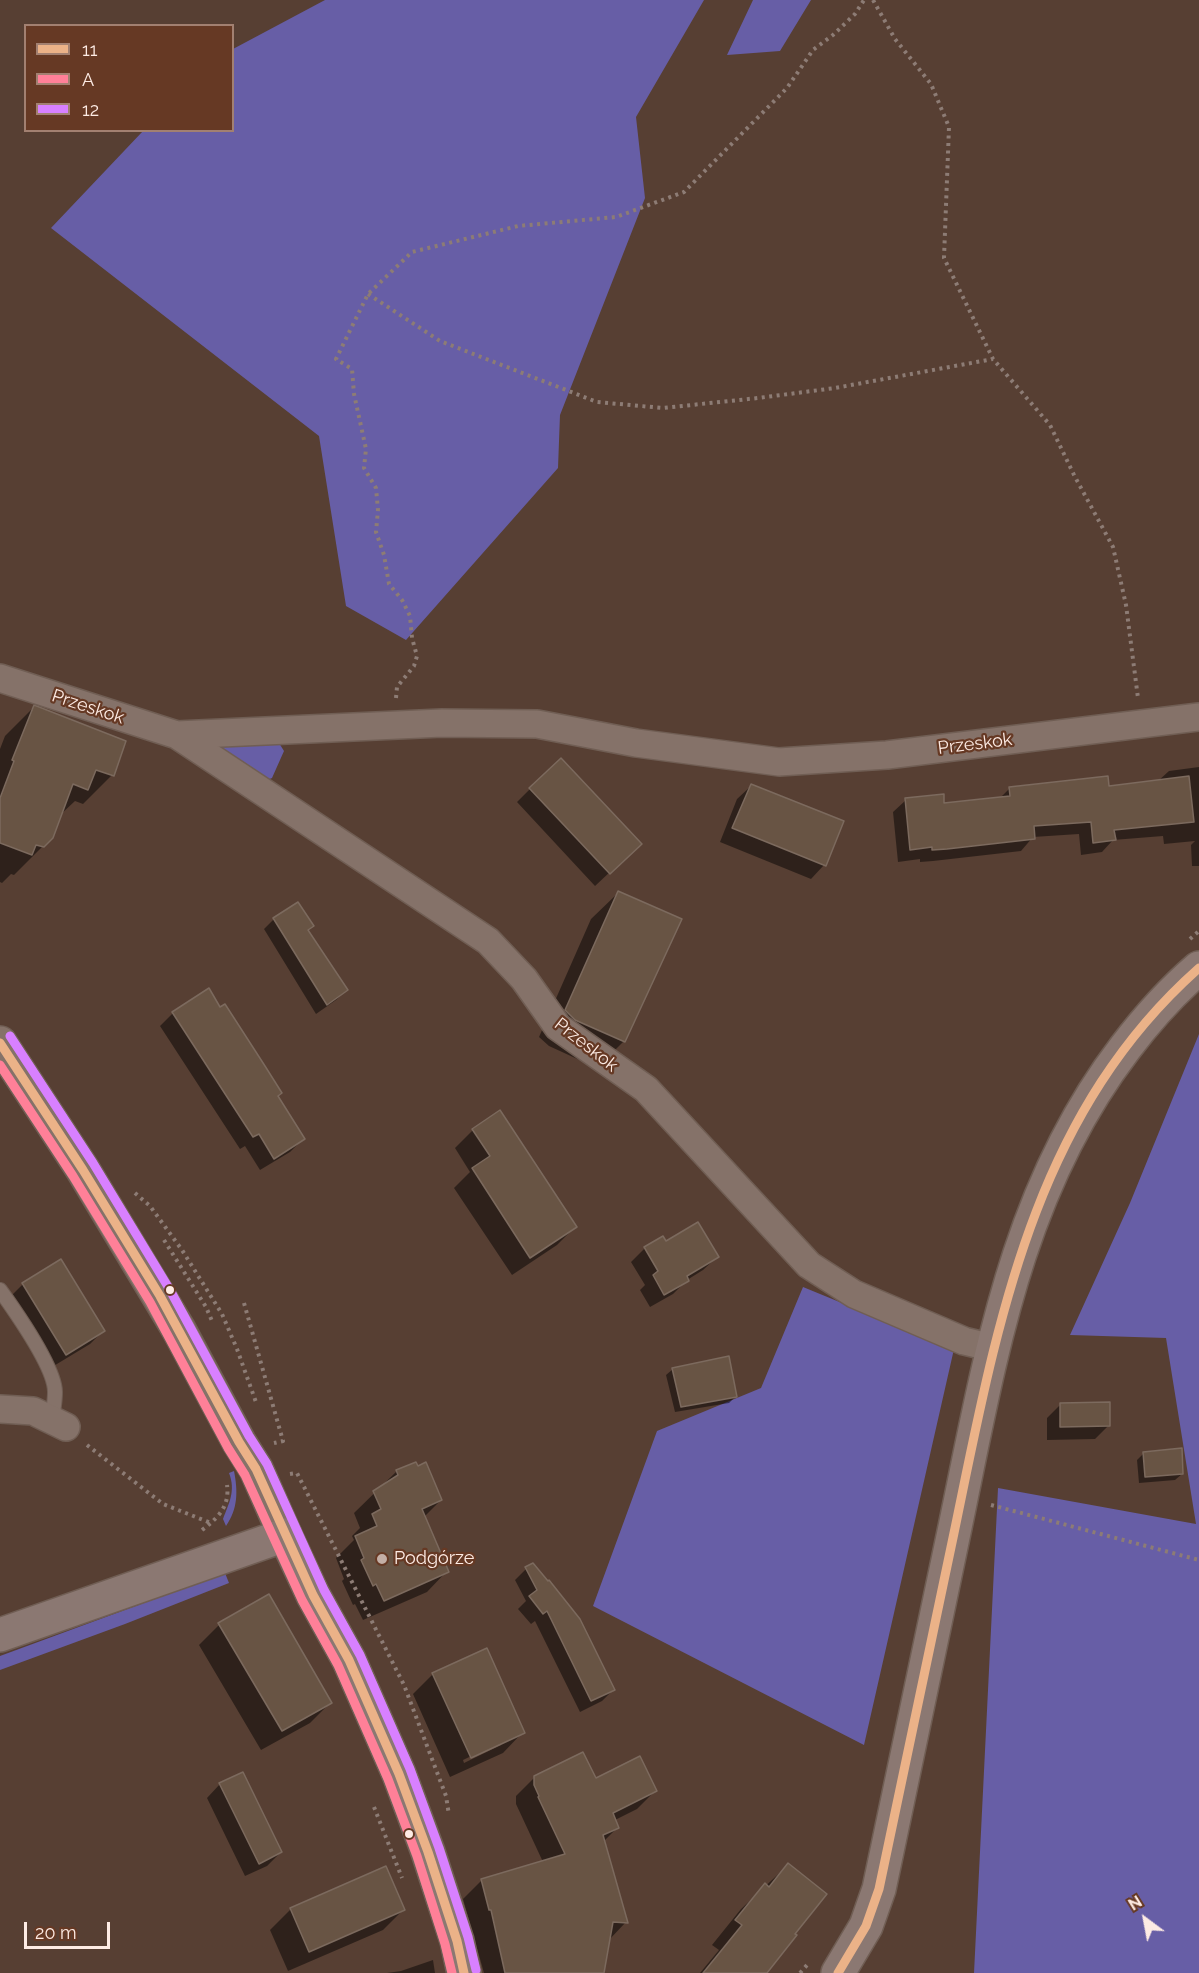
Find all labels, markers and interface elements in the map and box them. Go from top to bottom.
legend [24,24,234,132]
text: 11 [82,39,97,60]
text: A [82,69,94,90]
text: 12 [82,99,99,120]
street label: Przeskok [49,685,127,729]
street label: Przeskok [937,729,1013,759]
street label: Przeskok [550,1013,622,1077]
unlabelled marker [164,1284,176,1296]
place label: Podgórze [394,1548,474,1570]
marker: Podgórze [375,1552,389,1566]
unlabelled marker [403,1828,415,1840]
north arrow [1115,1889,1175,1949]
text: N [1125,1892,1145,1915]
scale bar [27,1910,112,1948]
text: 20 m [35,1922,77,1943]

